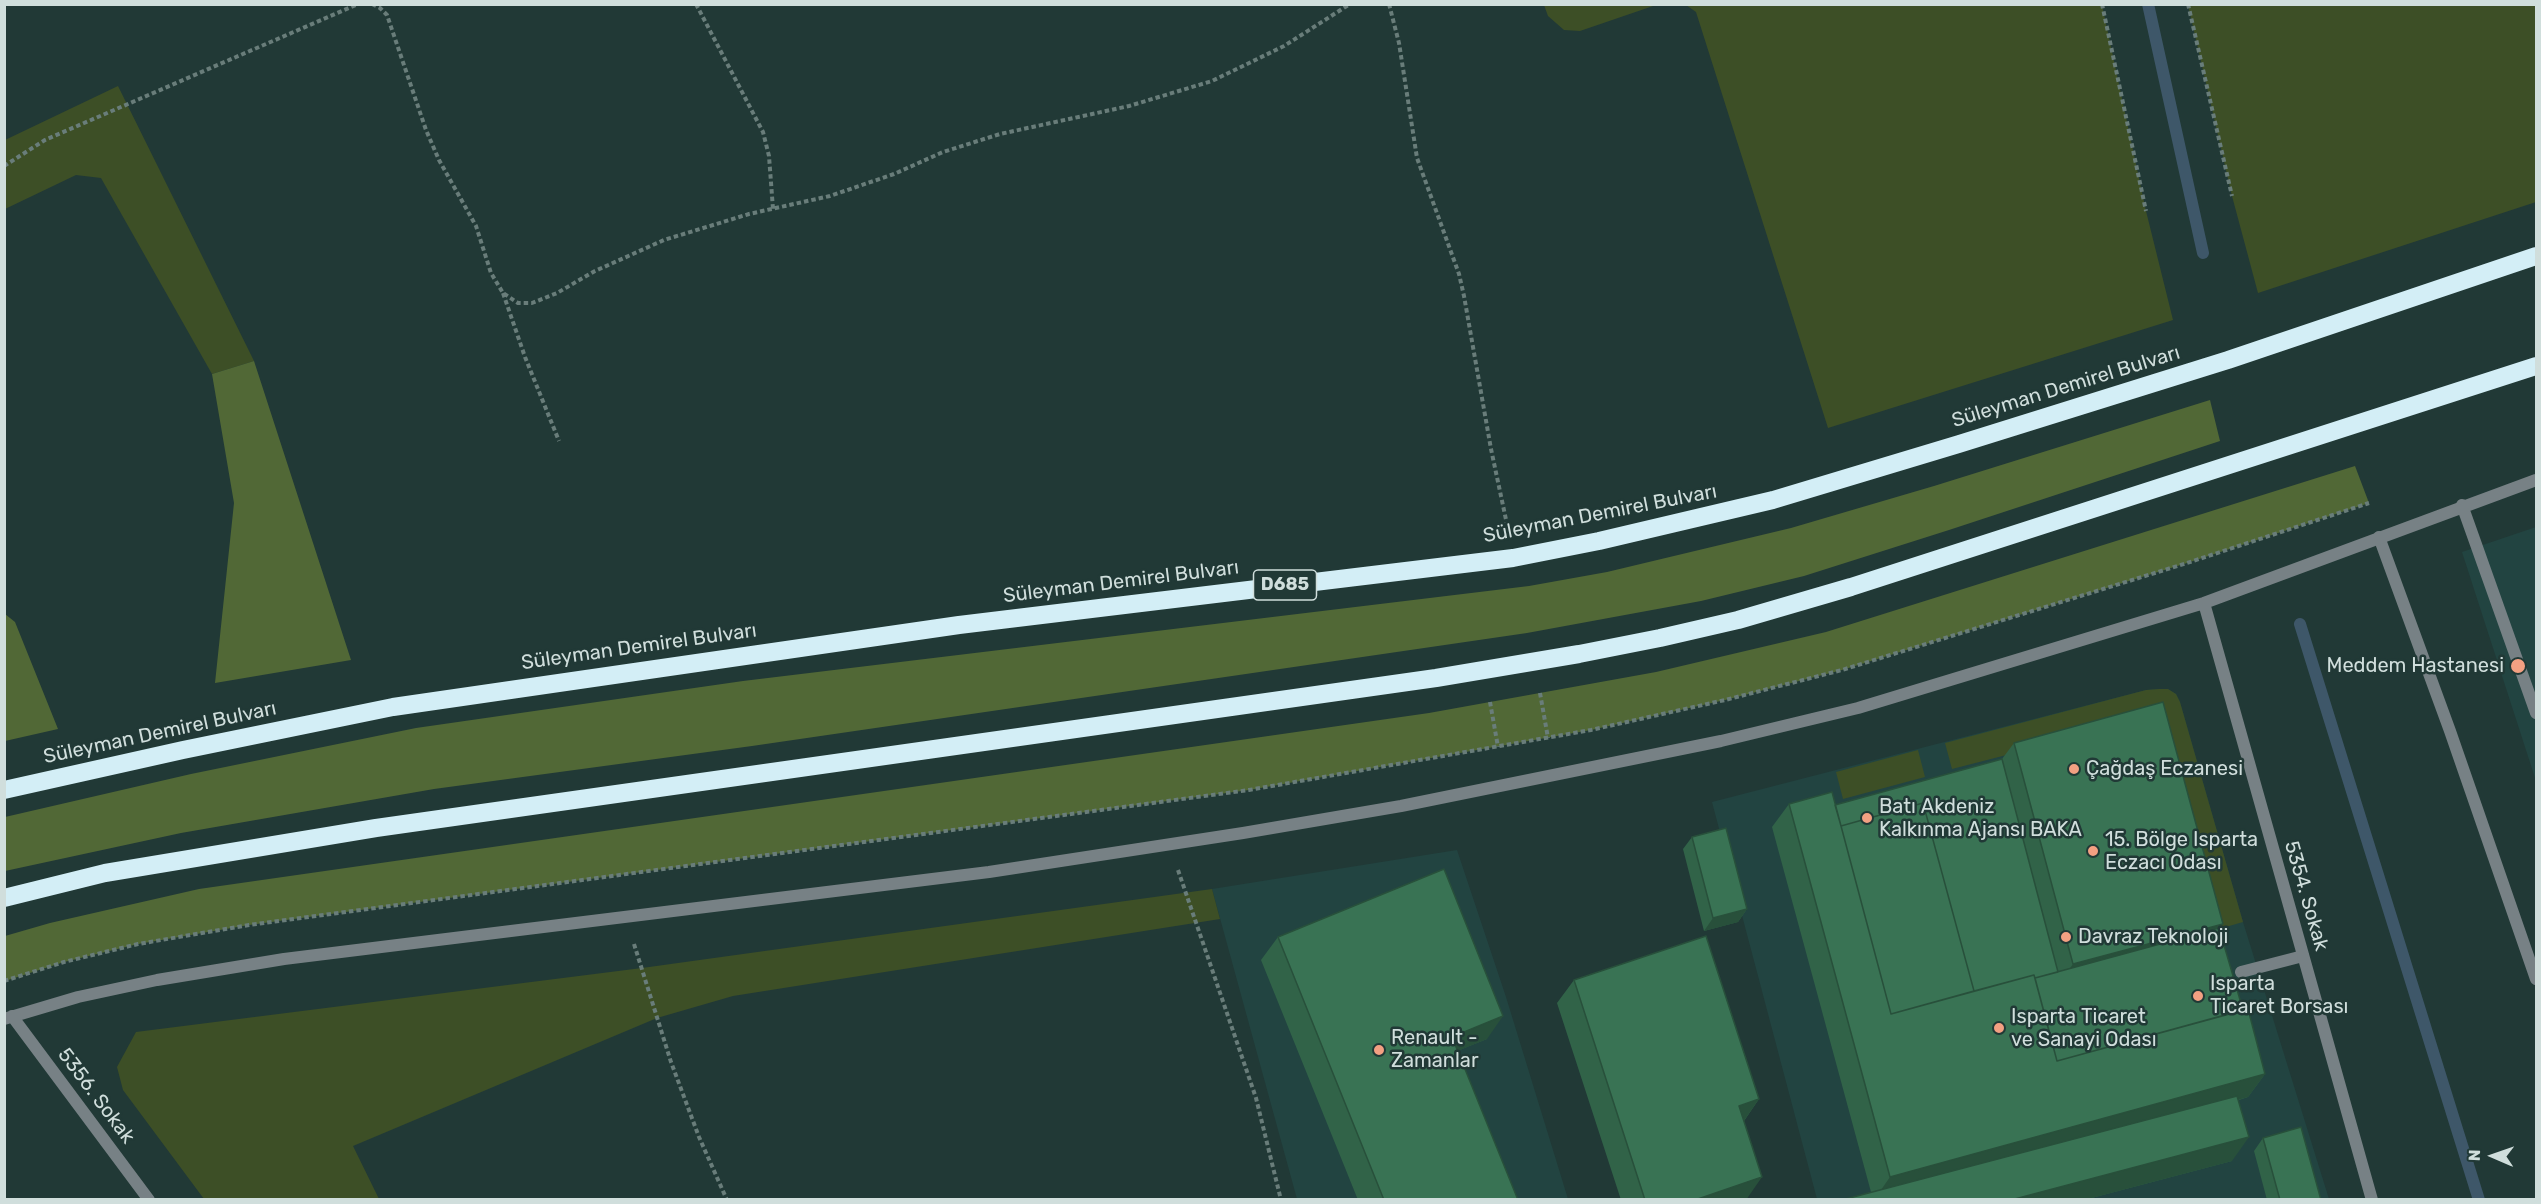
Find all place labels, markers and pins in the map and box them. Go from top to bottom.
place label: Meddem Hastanesi [2327,654,2504,678]
marker: Meddem Hastanesi [2509,657,2527,675]
place label: Çağdaş Eczanesi [2086,757,2243,781]
marker: Çağdaş Eczanesi [2067,762,2081,776]
place label: Batı Akdeniz Kalkınma Ajansı BAKA [1879,795,2082,842]
marker: Batı Akdeniz Kalkınma Ajansı BAKA [1860,811,1874,825]
place label: 15. Bölge Isparta Eczacı Odası [2105,828,2258,875]
marker: 15. Bölge Isparta Eczacı Odası [2086,844,2100,858]
place label: Davraz Teknoloji [2078,925,2228,949]
marker: Davraz Teknoloji [2059,930,2073,944]
place label: Isparta Ticaret Borsası [2210,972,2348,1019]
marker: Isparta Ticaret Borsası [2191,989,2205,1003]
place label: Isparta Ticaret ve Sanayi Odası [2011,1005,2157,1052]
marker: Isparta Ticaret ve Sanayi Odası [1992,1021,2006,1035]
place label: Renault - Zamanlar [1391,1026,1478,1073]
marker: Renault - Zamanlar [1372,1043,1386,1057]

